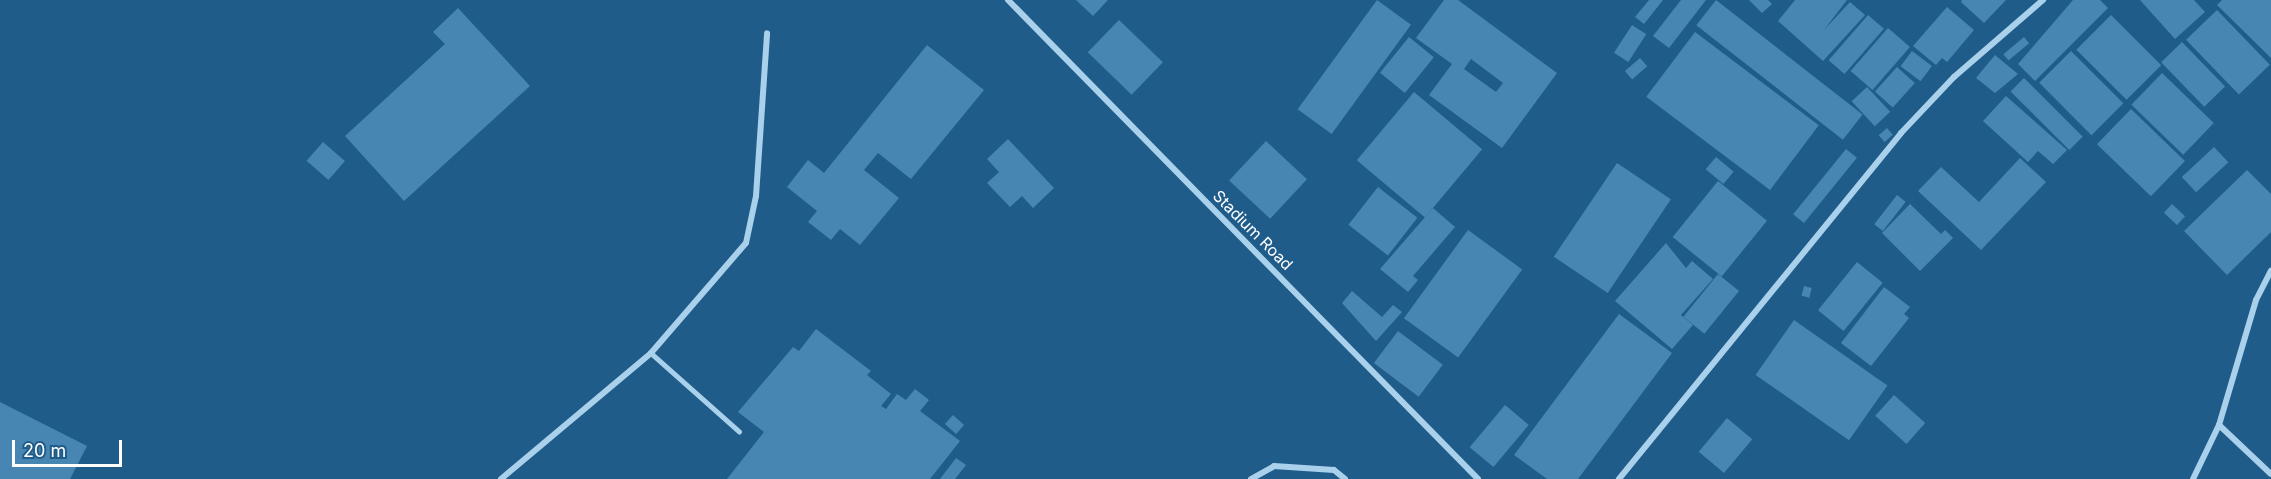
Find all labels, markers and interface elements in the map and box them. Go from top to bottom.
street label: Stadium Road [1209,186,1297,274]
scale bar [15,428,124,466]
text: 20 m [23,440,66,461]

